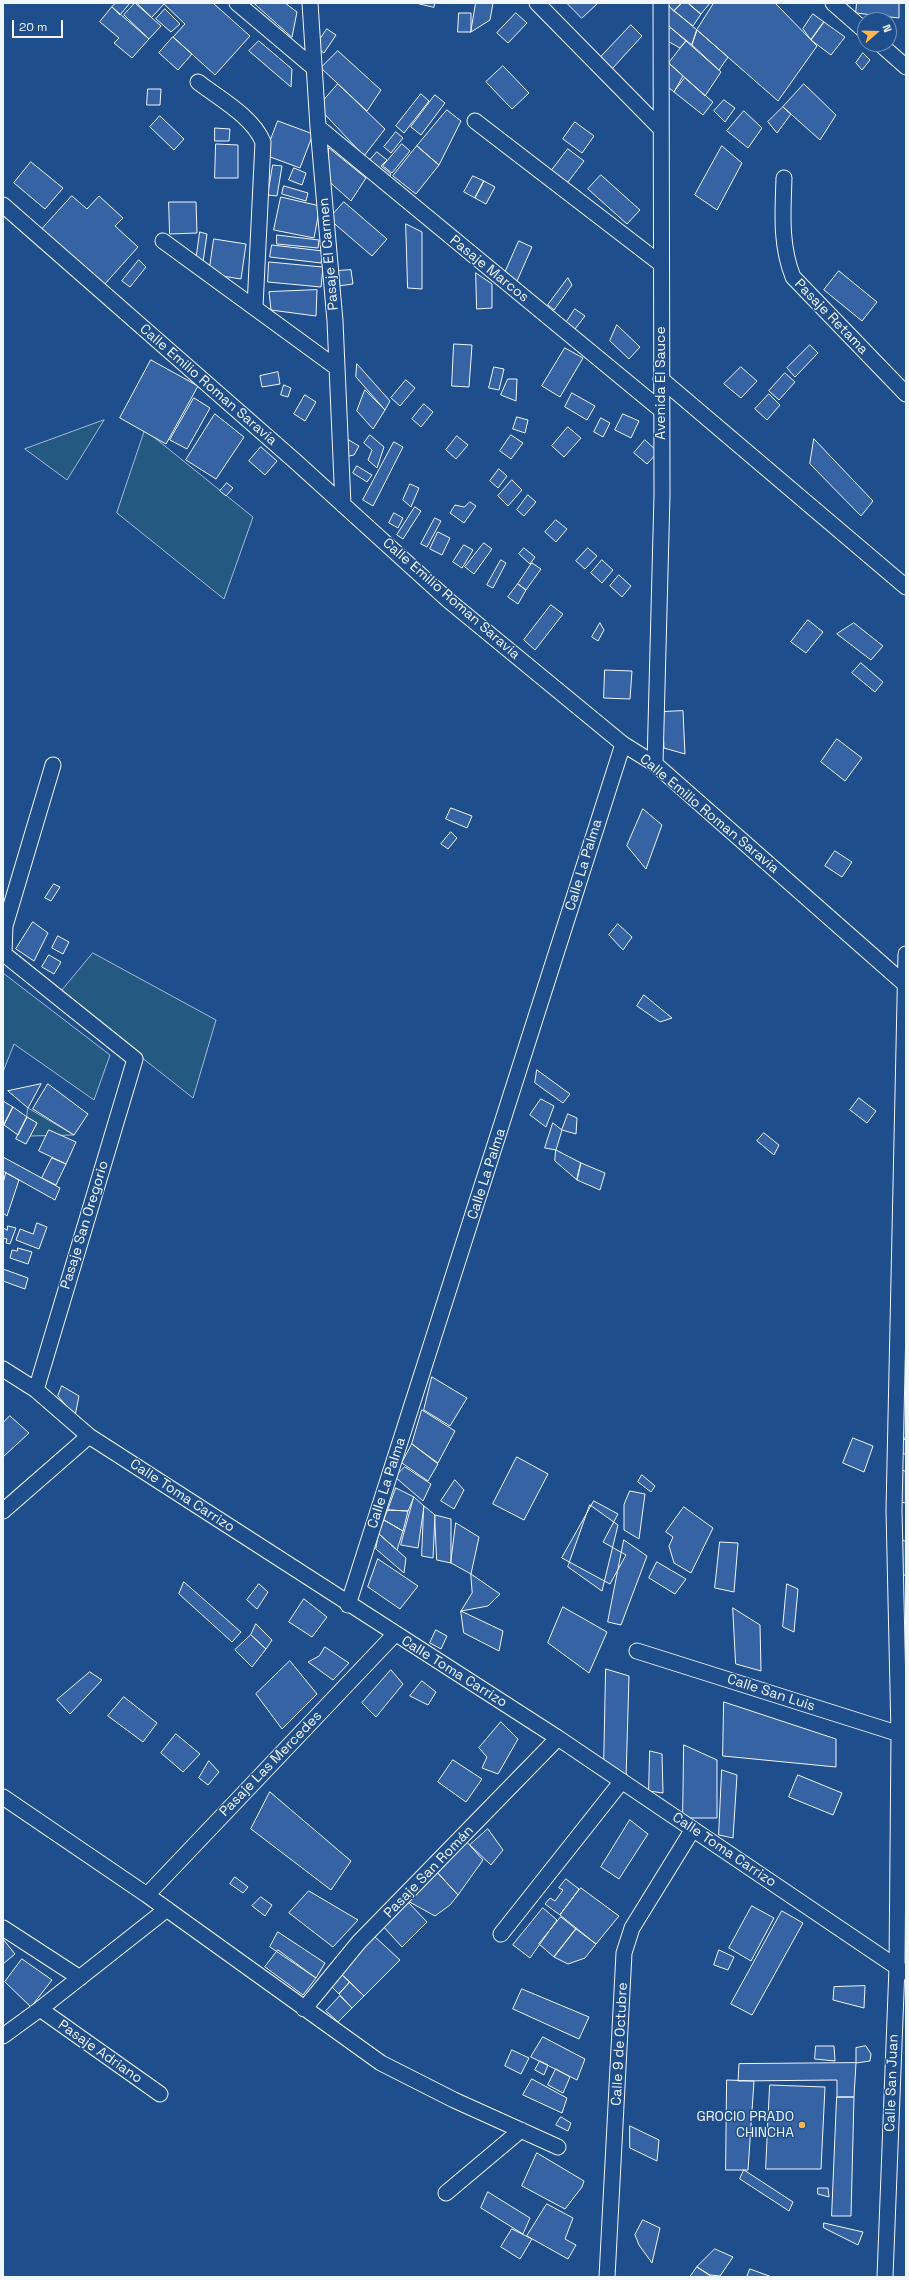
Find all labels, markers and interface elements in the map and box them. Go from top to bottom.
scale bar [14,12,65,38]
north arrow [857,12,897,52]
text: 20 m [19,19,47,35]
text: N [879,22,895,34]
street label: Pasaje El Carmen [316,197,342,311]
street label: Pasaje Marcos [446,232,532,306]
street label: Pasaje Retama [791,276,871,358]
street label: Calle Emilio Roman Saravia [136,321,280,449]
street label: Avenida El Sauce [653,326,669,440]
street label: Calle Emilio Roman Saravia [379,535,523,663]
street label: Calle Emilio Roman Saravia [636,751,782,877]
street label: Calle La Palma [562,817,606,913]
street label: Calle La Palma [464,1126,510,1222]
street label: Pasaje San Oregorio [57,1159,113,1291]
street label: Calle La Palma [364,1435,410,1531]
street label: Calle Toma Carrizo [126,1456,238,1536]
street label: Calle Toma Carrizo [398,1633,510,1711]
street label: Calle San Luis [725,1671,817,1715]
street label: Pasaje Las Mercedes [216,1708,326,1820]
street label: Calle Toma Carrizo [669,1809,779,1891]
street label: Pasaje San Román [381,1822,477,1922]
street label: Calle 9 de Octubre [608,1982,632,2106]
street label: Pasaje Adriano [55,2017,145,2087]
street label: Calle San Juan [882,2034,902,2132]
place label: GROCIO PRADO CHINCHA [696,2109,794,2142]
marker: GROCIO PRADO CHINCHA [797,2120,807,2130]

